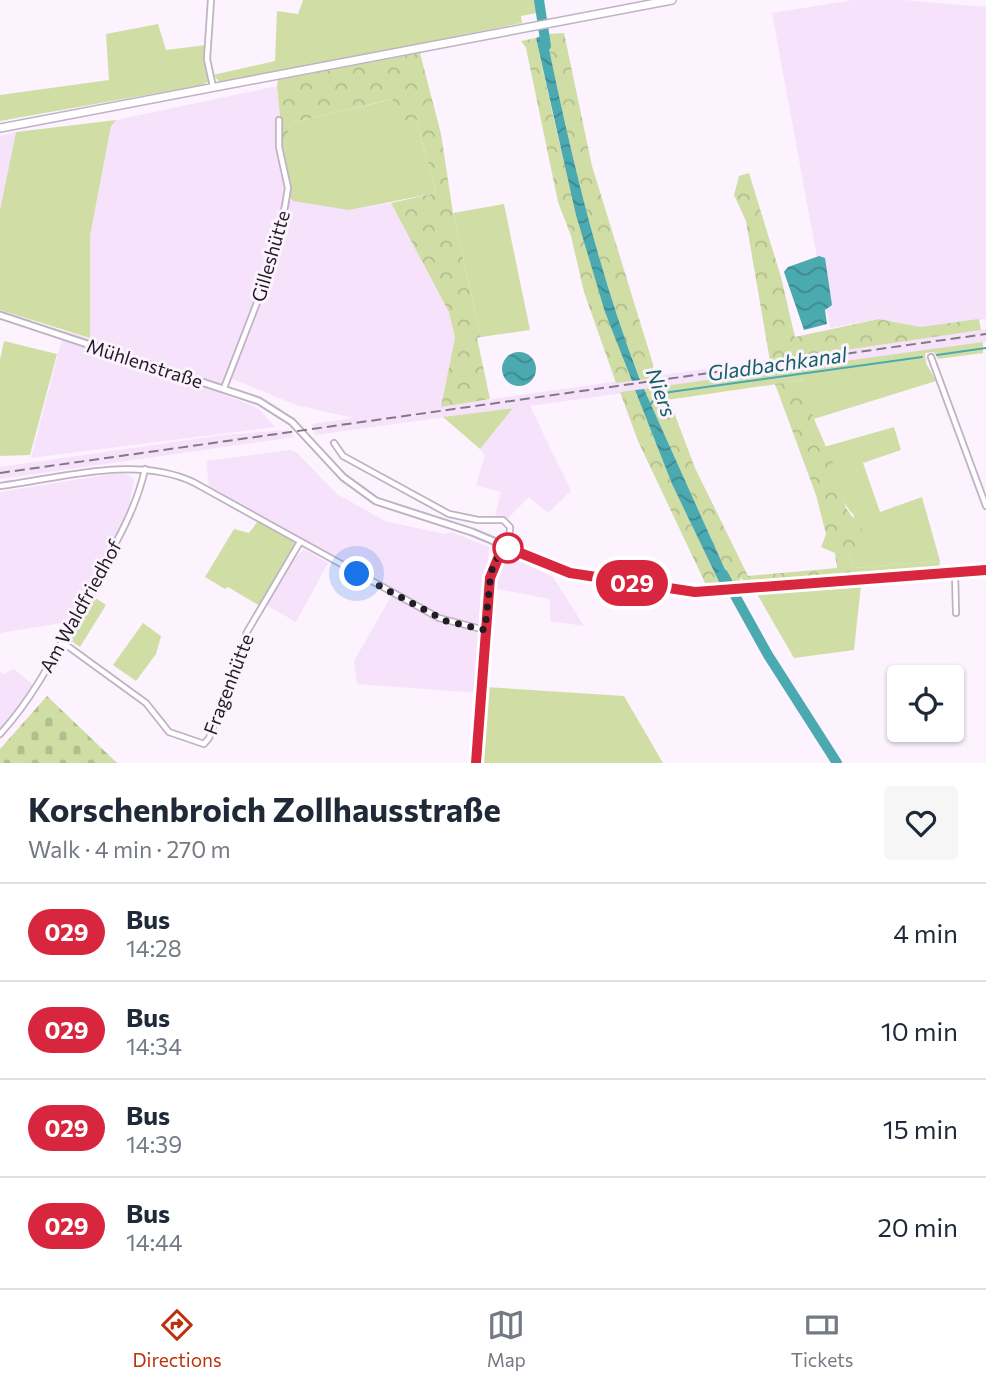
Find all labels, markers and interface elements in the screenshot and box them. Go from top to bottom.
street label: Gilleshütte [246,208,294,304]
street label: Mühlenstraße [84,333,206,393]
water label: Gladbachkanal [706,341,849,385]
water label: Niers [642,364,682,420]
unlabelled marker [493,533,523,563]
street label: Am Waldfriedhof [34,535,126,676]
your location [339,556,374,591]
line badge: 029 [592,560,672,606]
text: 029 [610,568,654,597]
street label: Fragenhütte [198,630,258,738]
map controls [887,665,964,742]
button: locate [887,665,964,742]
button: heart [884,786,958,860]
text: Korschenbroich Zollhausstraße [28,788,501,829]
text: Walk · 4 min · 270 m [28,835,231,863]
text: Bus [126,903,170,934]
text: 029 [44,917,89,946]
text: 4 min [893,917,958,948]
text: 14:28 [126,934,182,962]
text: Bus [126,1001,170,1032]
text: 029 [44,1015,89,1044]
text: 10 min [881,1015,958,1046]
text: 14:34 [126,1032,182,1060]
text: Bus [126,1099,170,1130]
text: 029 [44,1113,89,1142]
text: 15 min [883,1113,958,1144]
text: 14:39 [126,1130,182,1158]
text: Bus [126,1197,170,1228]
text: 029 [44,1211,89,1240]
text: 20 min [877,1211,958,1242]
text: 14:44 [126,1228,183,1256]
tab: Directions [133,1306,222,1371]
tab: Map [487,1306,526,1371]
tab: Tickets [791,1306,853,1371]

